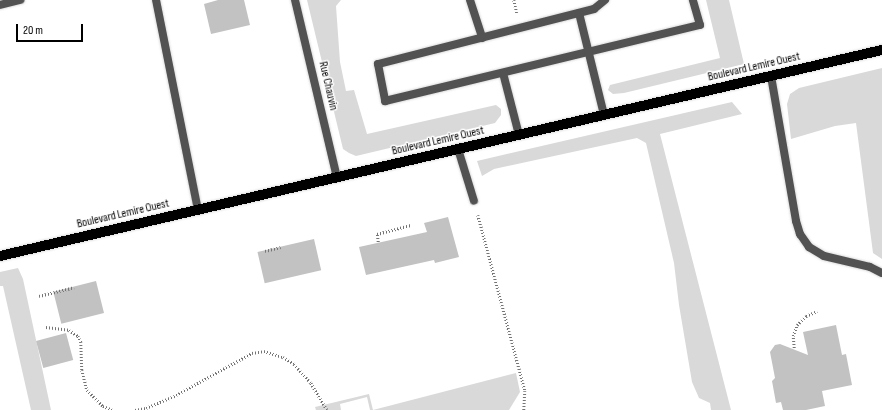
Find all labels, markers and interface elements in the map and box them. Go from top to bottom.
scale bar [18,16,85,42]
text: 20 m [23,23,43,38]
street label: Boulevard Lemire Ouest [706,49,802,85]
street label: Rue Chauvin [315,60,341,112]
street label: Boulevard Lemire Ouest [390,123,486,159]
street label: Boulevard Lemire Ouest [75,196,171,232]

